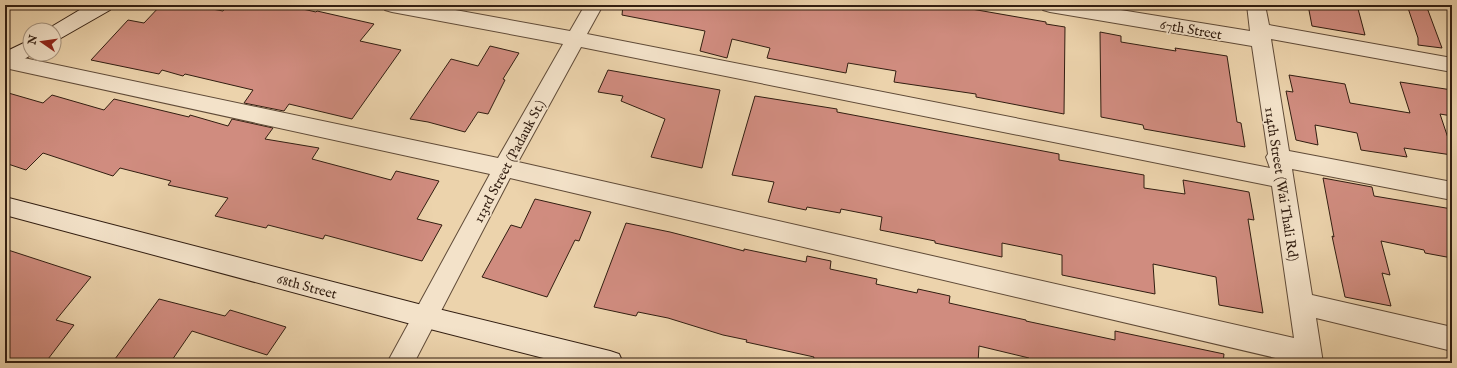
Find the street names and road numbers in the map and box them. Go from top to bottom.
street label: 67th Street [1158,16,1223,44]
street label: 113rd Street (Padauk St.) [470,97,550,226]
street label: 114th Street (Wai Thali Rd) [1260,106,1302,262]
street label: 68th Street [275,270,339,304]

